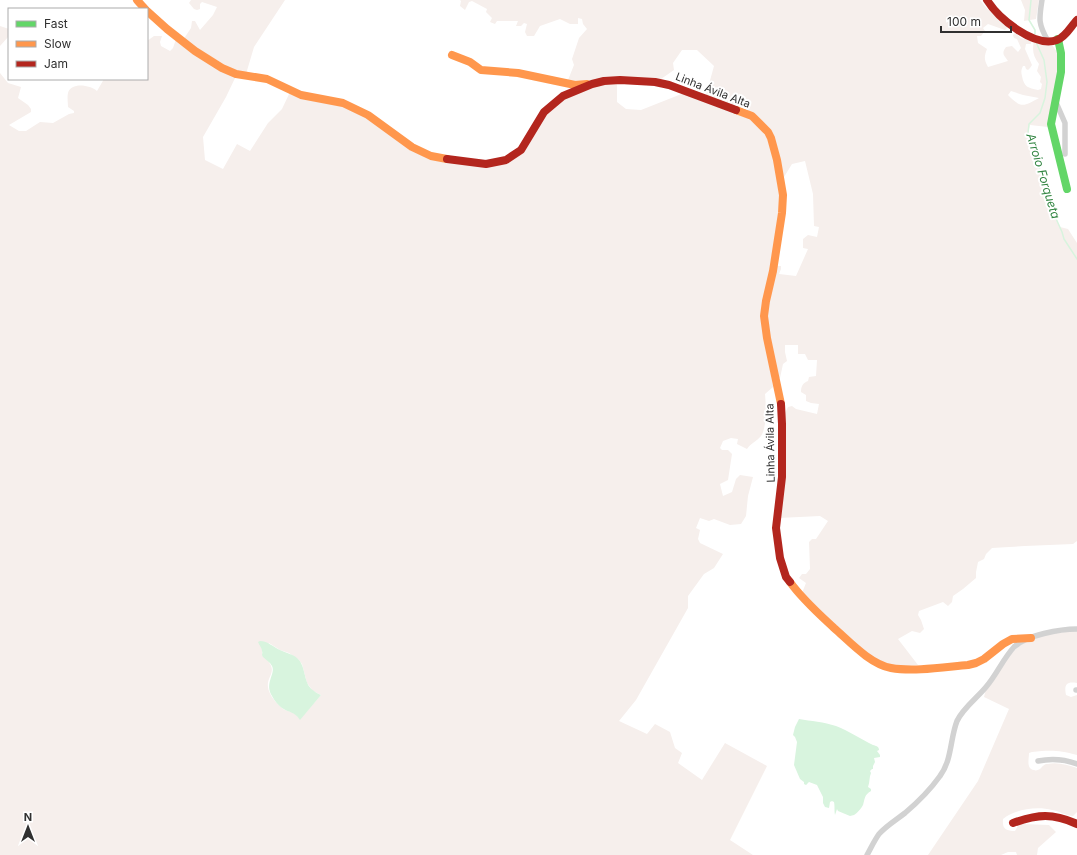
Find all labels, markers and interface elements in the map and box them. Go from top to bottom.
legend [8,8,148,80]
scale bar [941,8,1011,34]
text: 100 m [947,14,981,29]
text: Fast [44,16,68,31]
text: Slow [44,36,72,51]
text: Jam [44,56,68,71]
street label: Linha Ávila Alta [674,69,752,111]
water label: Arroio Forqueta [1023,130,1064,220]
street label: Linha Ávila Alta [762,403,778,483]
north arrow [8,807,48,847]
text: N [24,810,32,824]

